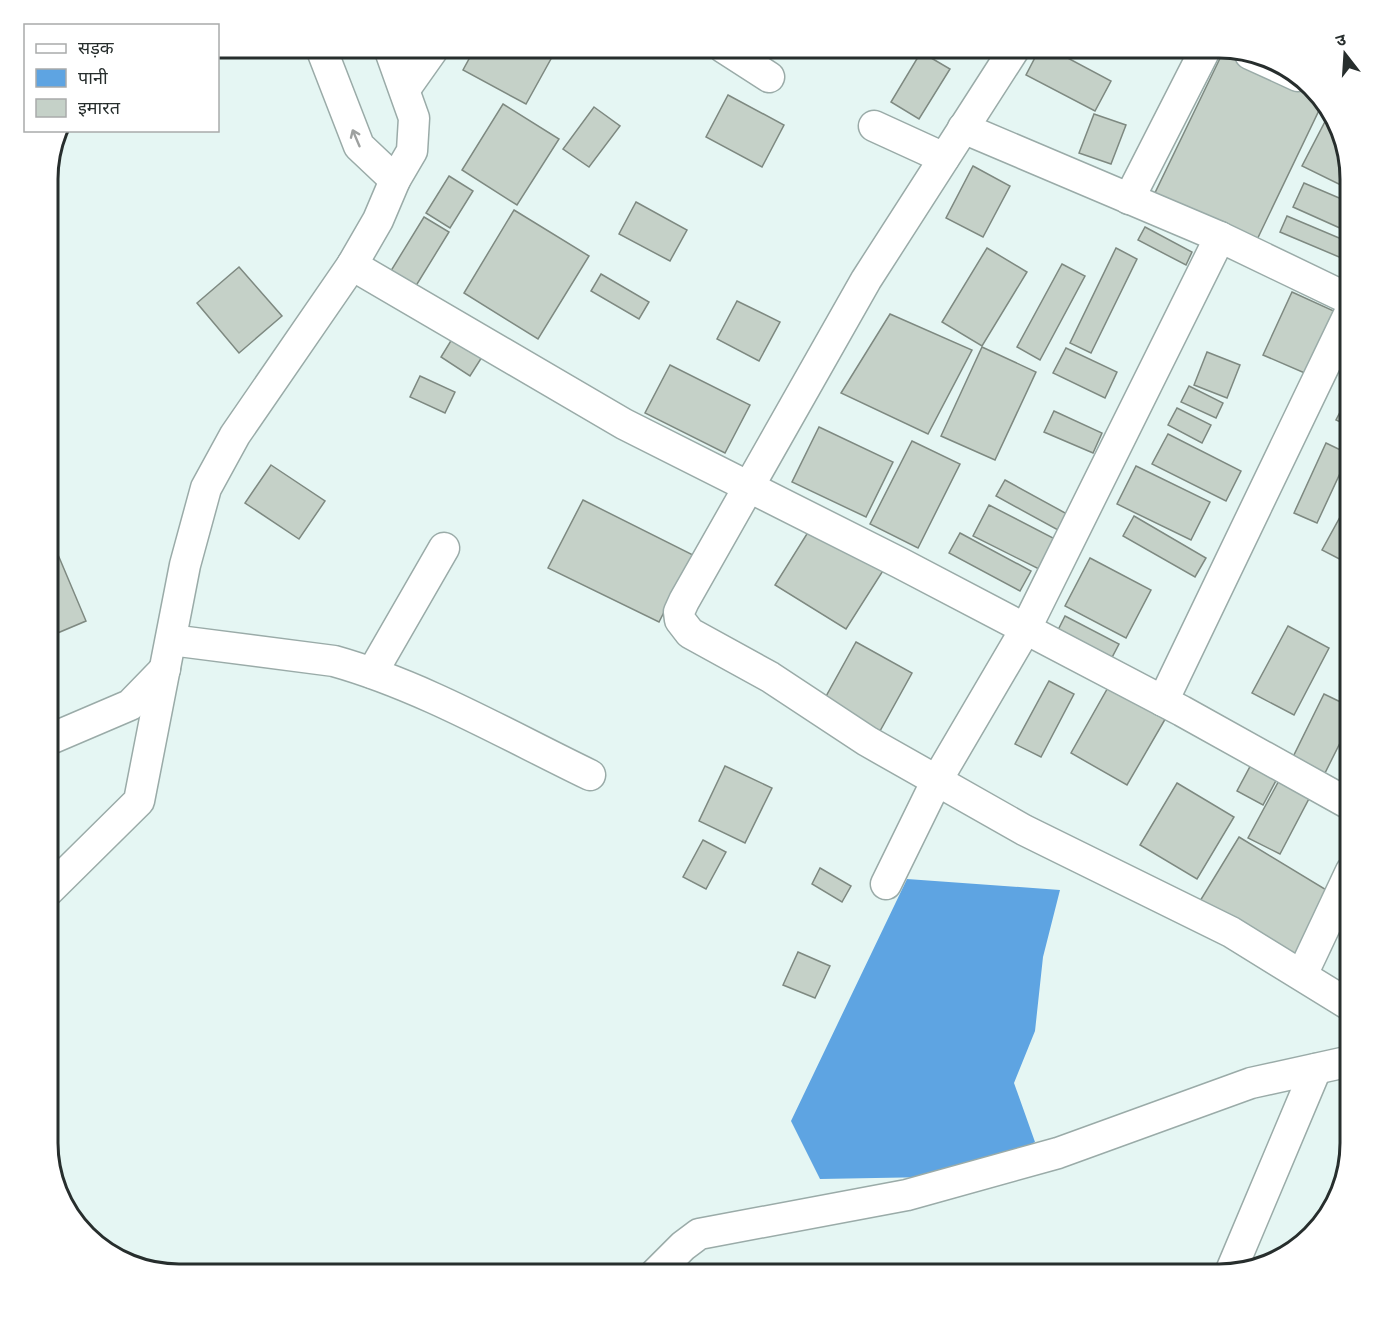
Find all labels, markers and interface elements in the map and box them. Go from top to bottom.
legend [24,24,219,132]
north arrow [1315,24,1375,84]
text: उ [1334,29,1349,51]
text: सड़क [78,37,115,59]
text: पानी [78,67,108,89]
text: इमारत [78,97,121,119]
one-way arrow [350,129,361,147]

